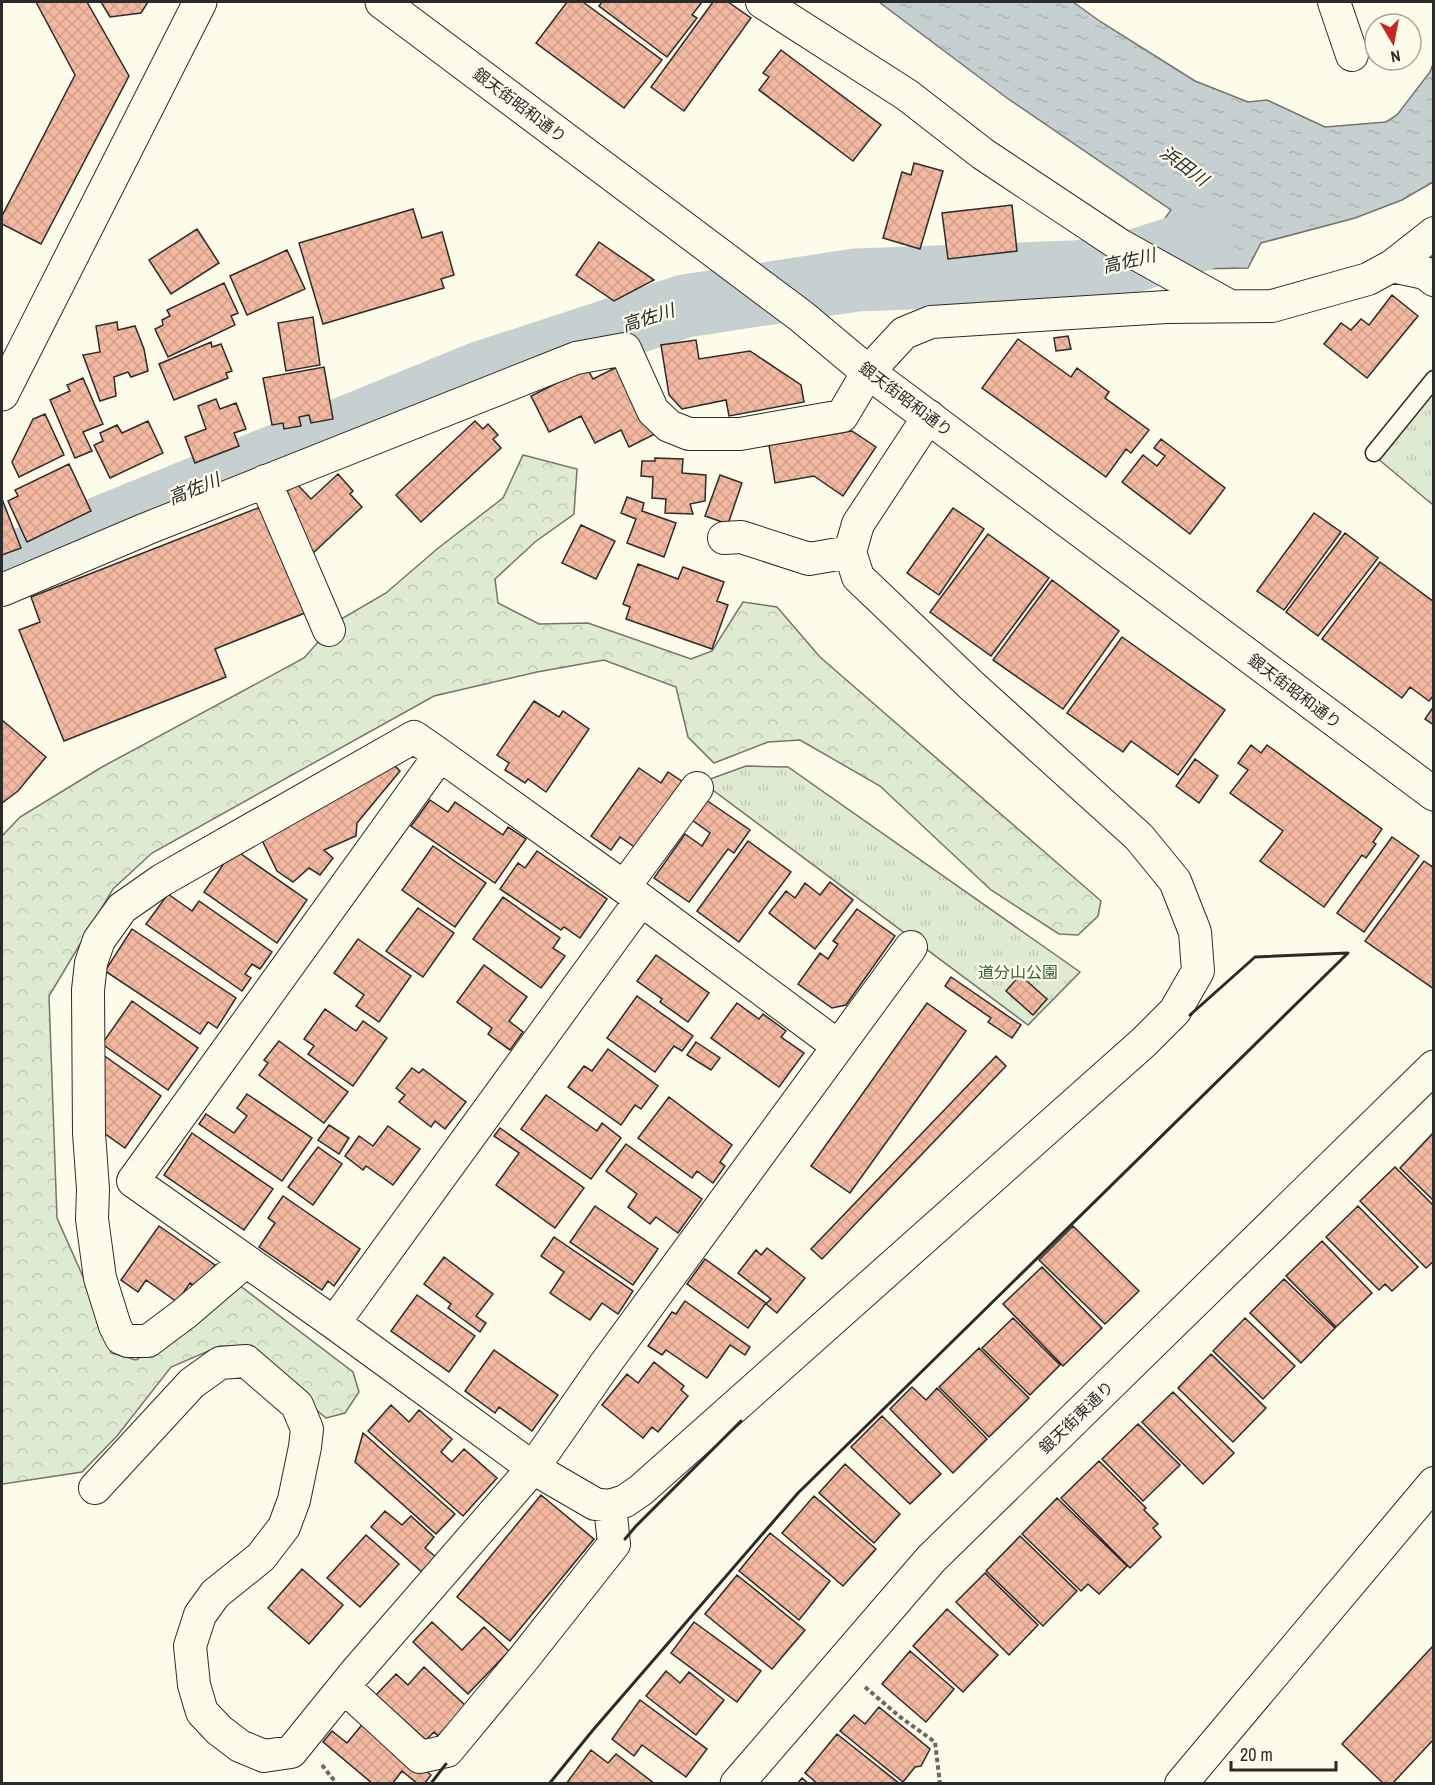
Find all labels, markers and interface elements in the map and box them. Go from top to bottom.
north arrow [1363,12,1423,72]
text: N [1389,45,1402,68]
street label: 銀天街昭和通り [469,63,571,147]
water label: 浜田川 [1155,140,1215,193]
water label: 高佐川 [1100,242,1160,279]
water label: 高佐川 [618,297,679,338]
street label: 銀天街昭和通り [855,357,957,441]
water label: 高佐川 [164,466,225,510]
street label: 銀天街昭和通り [1244,649,1346,733]
park label: 道分山公園 [978,961,1058,983]
street label: 銀天街東通り [1034,1376,1118,1458]
scale bar [1231,1734,1336,1772]
text: 20 m [1240,1742,1273,1767]

